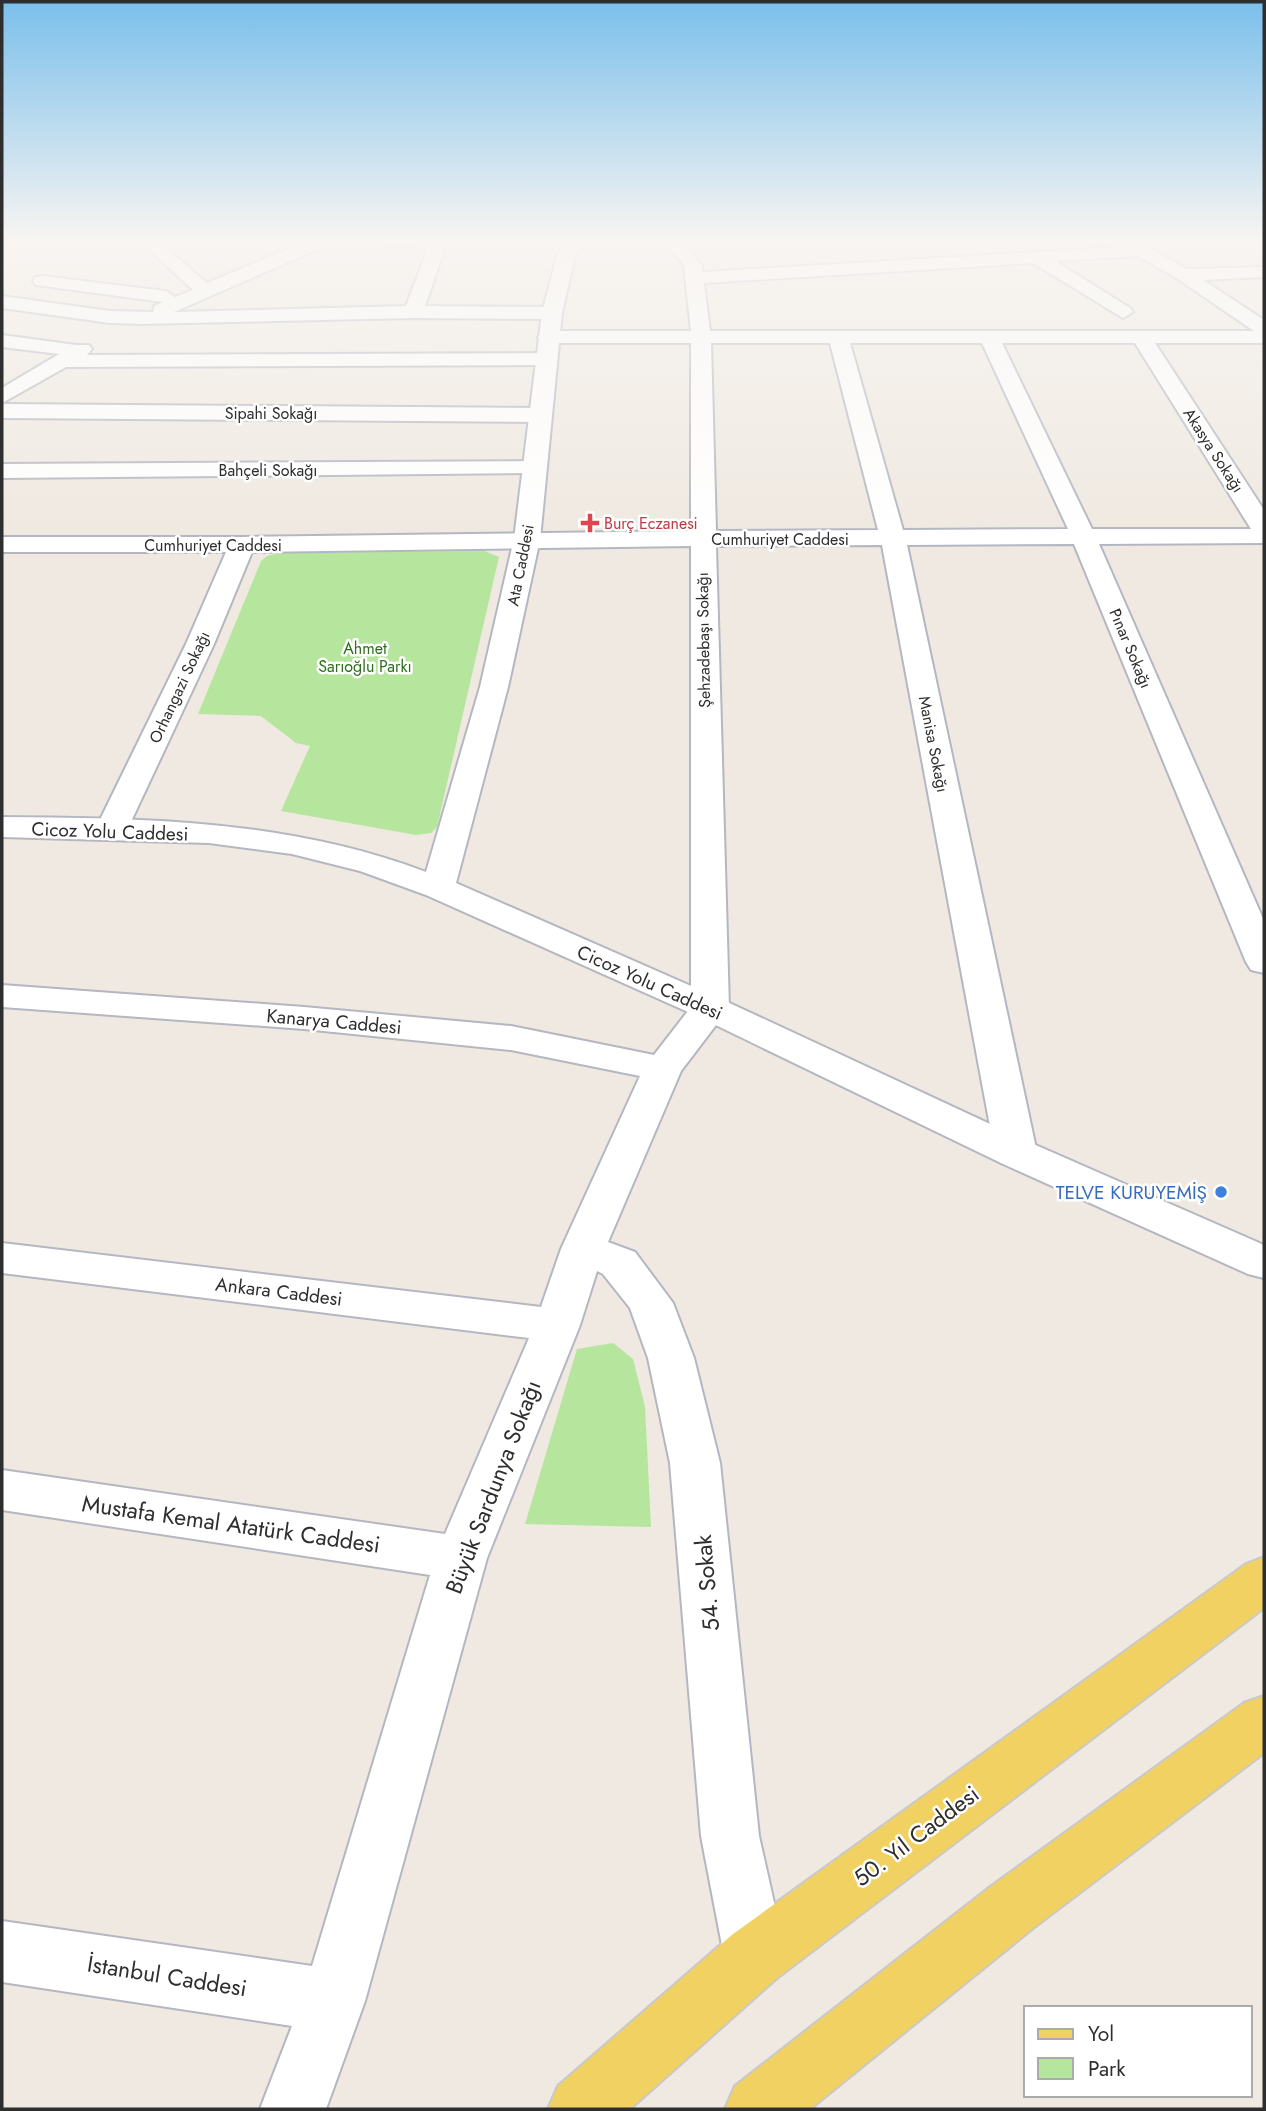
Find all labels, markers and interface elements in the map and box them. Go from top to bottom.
street label: Sipahi Sokağı [225,402,317,425]
street label: Akasya Sokağı [1178,403,1250,497]
street label: Bahçeli Sokağı [218,459,318,482]
place label: Burç Eczanesi [604,512,698,535]
marker: Burç Eczanesi [582,515,598,531]
street label: Ata Caddesi [501,522,540,608]
street label: Cumhuriyet Caddesi [711,528,849,551]
street label: Cumhuriyet Caddesi [144,534,282,557]
street label: Şehzadebaşı Sokağı [691,572,716,708]
street label: Pınar Sokağı [1103,605,1158,692]
street label: Orhangazi Sokağı [143,627,216,747]
park label: Ahmet Sarıoğlu Parkı [318,637,412,678]
street label: Manisa Sokağı [913,694,954,794]
street label: Cicoz Yolu Caddesi [31,815,189,848]
street label: Cicoz Yolu Caddesi [573,938,727,1027]
street label: Kanarya Caddesi [265,1002,403,1041]
place label: TELVE KURUYEMİŞ [1056,1179,1207,1206]
marker: TELVE KURUYEMİŞ [1213,1184,1229,1200]
street label: Ankara Caddesi [214,1270,344,1313]
street label: Büyük Sardunya Sokağı [437,1375,549,1599]
street label: Mustafa Kemal Atatürk Caddesi [80,1486,382,1562]
street label: 54. Sokak [686,1533,728,1633]
street label: 50. Yıl Caddesi [846,1777,986,1895]
street label: İstanbul Caddesi [85,1947,249,2005]
legend [1024,2006,1252,2097]
text: Yol [1088,2019,1114,2049]
text: Park [1088,2054,1126,2084]

